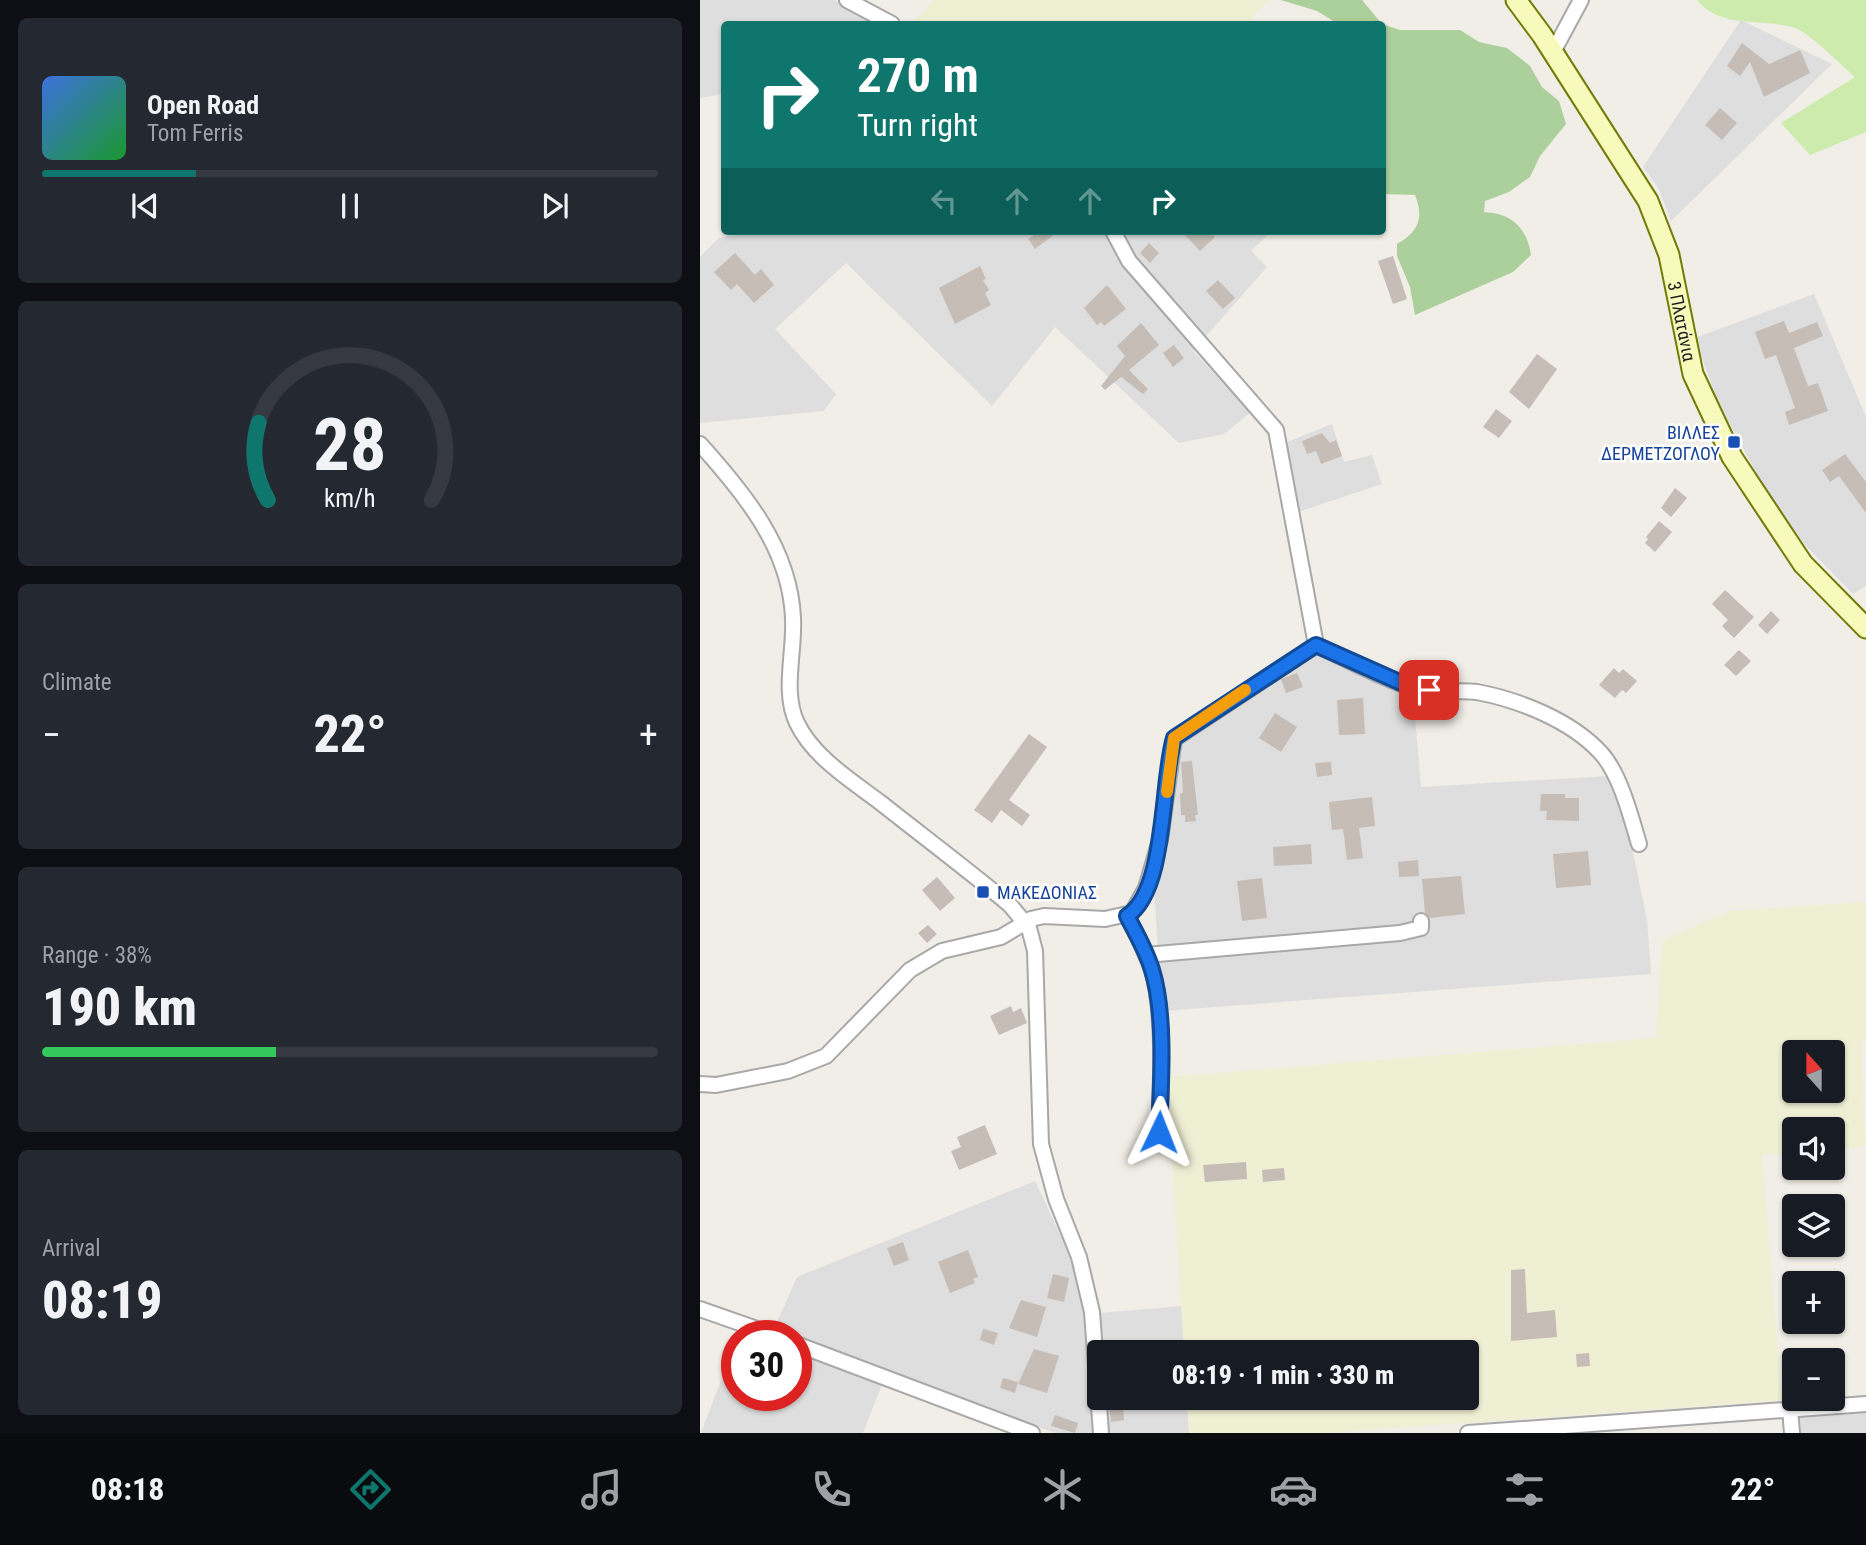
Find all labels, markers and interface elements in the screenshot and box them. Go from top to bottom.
text: 270 m [857,47,979,104]
icon: right [742,49,833,140]
text: Open Road [147,90,259,120]
text: Turn right [857,106,978,144]
text: Tom Ferris [147,120,243,147]
icon: left [925,182,963,220]
icon: ahead [998,182,1036,220]
icon: ahead [1071,182,1109,220]
icon: right [1144,182,1182,220]
icon: previous [126,187,164,225]
icon: pause [331,187,369,225]
icon: next [536,187,574,225]
street label: 3 Πλατάνια [1664,280,1701,363]
text: 28 [313,402,387,488]
place label: ΒΙΛΛΕΣ ΔΕΡΜΕΤΖΟΓΛΟΥ [1601,422,1721,464]
marker: ΒΙΛΛΕΣ ΔΕΡΜΕΤΖΟΓΛΟΥ [1726,434,1742,450]
text: km/h [324,483,376,512]
pin [1399,660,1459,720]
text: Climate [42,669,112,696]
icon: arrive [1410,671,1448,709]
text: 22° [313,704,387,765]
text: − [42,713,61,757]
text: + [639,713,658,757]
place label: ΜΑΚΕΔΟΝΙΑΣ [997,882,1097,903]
marker: ΜΑΚΕΔΟΝΙΑΣ [975,884,991,900]
text: Range · 38% [42,942,152,969]
text: 190 km [42,977,197,1038]
north arrow [1782,1040,1844,1102]
map controls [1782,1040,1845,1411]
position arrow [1122,1095,1196,1169]
button: sound [1782,1117,1845,1180]
button: layers [1782,1194,1845,1257]
text: Arrival [42,1235,101,1262]
text: 08:19 [42,1270,162,1331]
button: + [1782,1271,1845,1334]
speed limit sign: 30 [721,1320,812,1411]
button: − [1782,1348,1845,1411]
text: 08:19 · 1 min · 330 m [1172,1360,1394,1390]
icon: directions [346,1465,395,1514]
icon: music [577,1465,626,1514]
icon: phone [807,1465,856,1514]
icon: climate [1038,1465,1087,1514]
icon: car [1269,1465,1318,1514]
icon: filters [1500,1465,1549,1514]
text: 08:18 [91,1470,164,1508]
text: 22° [1730,1470,1775,1508]

